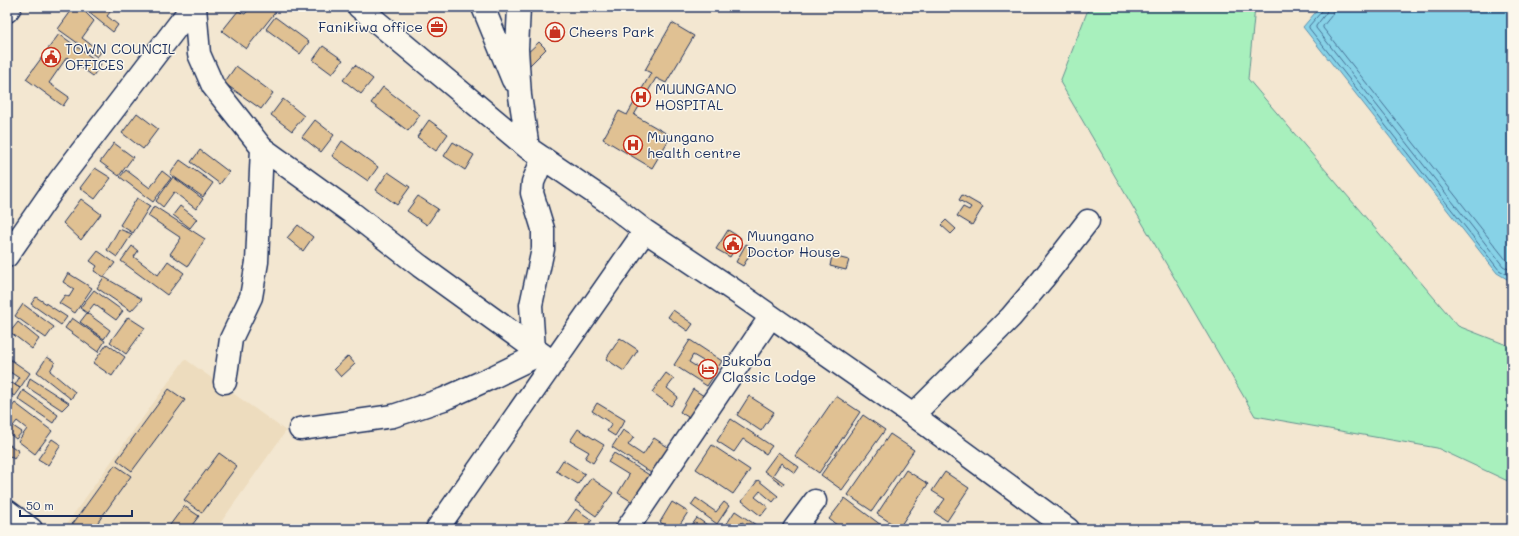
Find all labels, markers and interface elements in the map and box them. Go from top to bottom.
office icon: Fanikiwa office [426,16,448,38]
place label: Fanikiwa office [318,17,423,36]
shop icon: Cheers Park [544,21,566,43]
place label: Cheers Park [569,22,654,41]
place label: TOWN COUNCIL OFFICES [65,39,176,74]
public building icon: TOWN COUNCIL OFFICES [40,46,62,68]
place label: MUUNGANO HOSPITAL [655,79,737,114]
hospital icon: MUUNGANO HOSPITAL [630,86,652,108]
place label: Muungano health centre [647,127,741,162]
hospital icon: Muungano health centre [622,134,644,156]
place label: Muungano Doctor House [747,226,841,261]
public building icon: Muungano Doctor House [722,233,744,255]
place label: Bukoba Classic Lodge [722,351,816,386]
hotel icon: Bukoba Classic Lodge [697,358,719,380]
scale bar [20,492,132,518]
text: 50 m [26,497,54,513]

